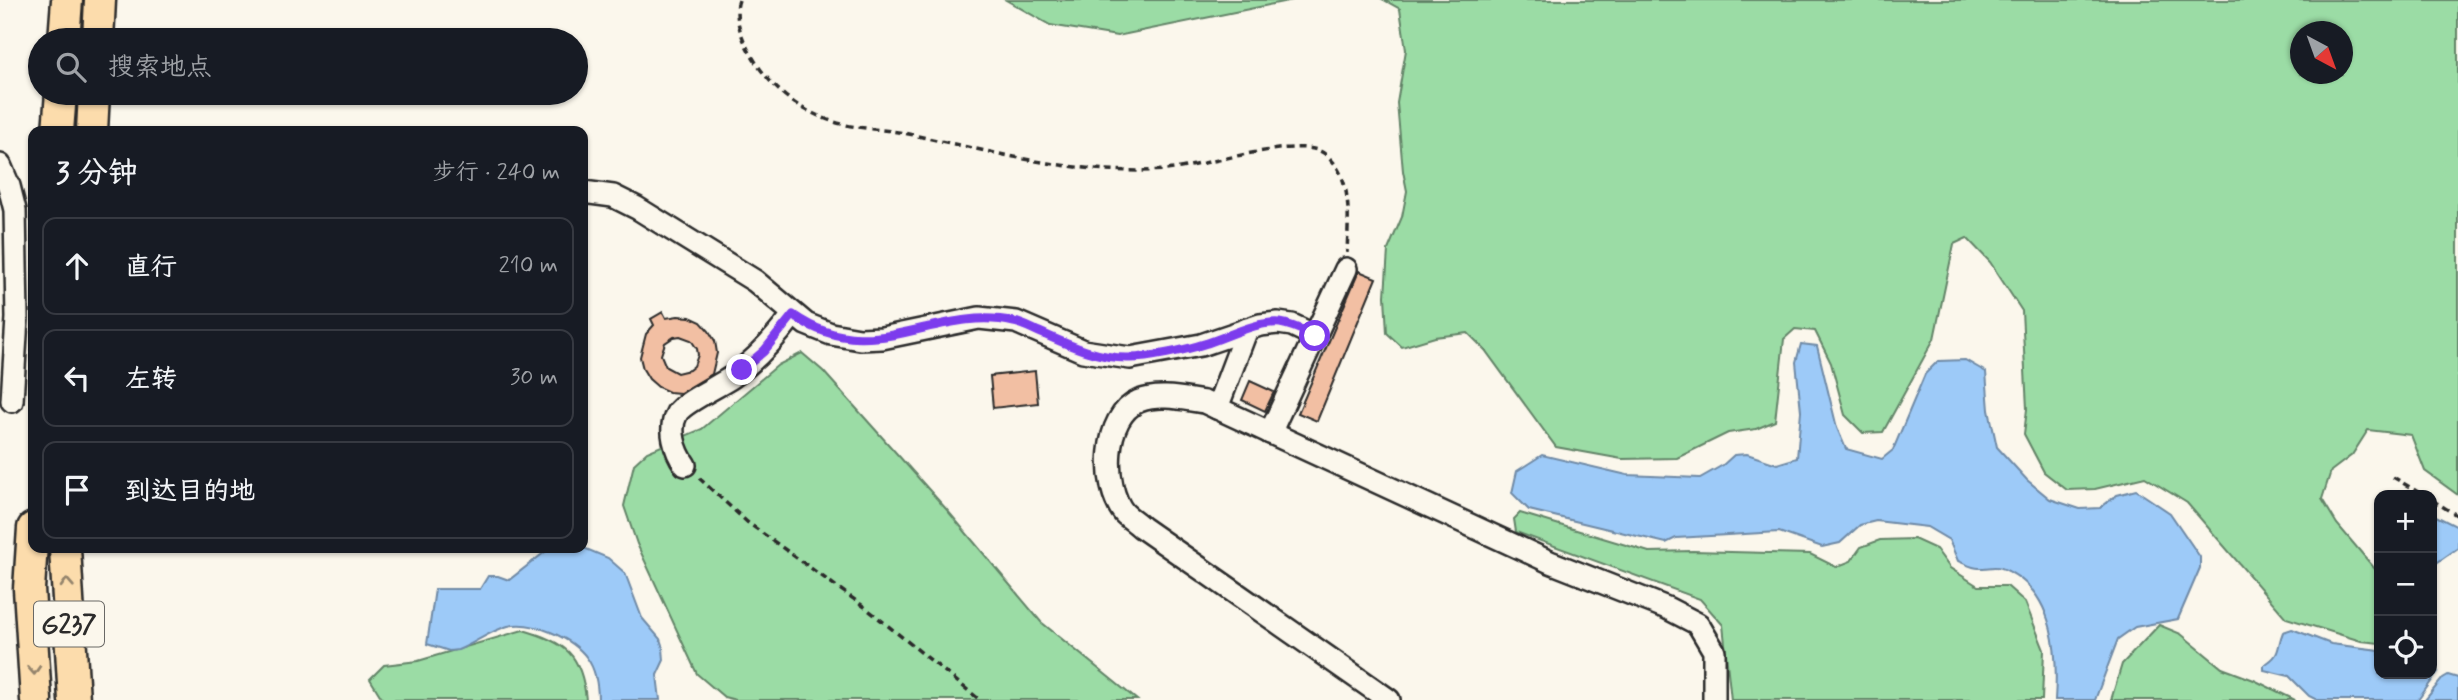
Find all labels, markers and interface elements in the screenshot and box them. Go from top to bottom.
north arrow [2290,21,2353,84]
search box [28,28,588,105]
icon: search [52,48,90,86]
text: 搜索地点 [108,51,212,85]
text: 3 分钟 [56,154,138,193]
text: 步行 · 240 m [433,158,560,188]
icon: ahead [58,247,96,285]
text: 直行 [125,251,177,285]
text: 210 m [498,251,558,281]
route start [1299,320,1330,351]
route end [726,354,757,385]
icon: left [58,359,96,397]
text: 左转 [125,363,177,397]
text: 30 m [510,363,558,393]
icon: arrive [58,471,96,509]
text: 到达目的地 [125,475,255,509]
map controls [2374,490,2437,679]
button: + [2374,490,2437,553]
button: − [2374,553,2437,616]
one-way arrow [60,577,75,588]
road number: G237 [34,602,104,646]
button: locate [2374,616,2437,679]
one-way arrow [26,664,41,675]

